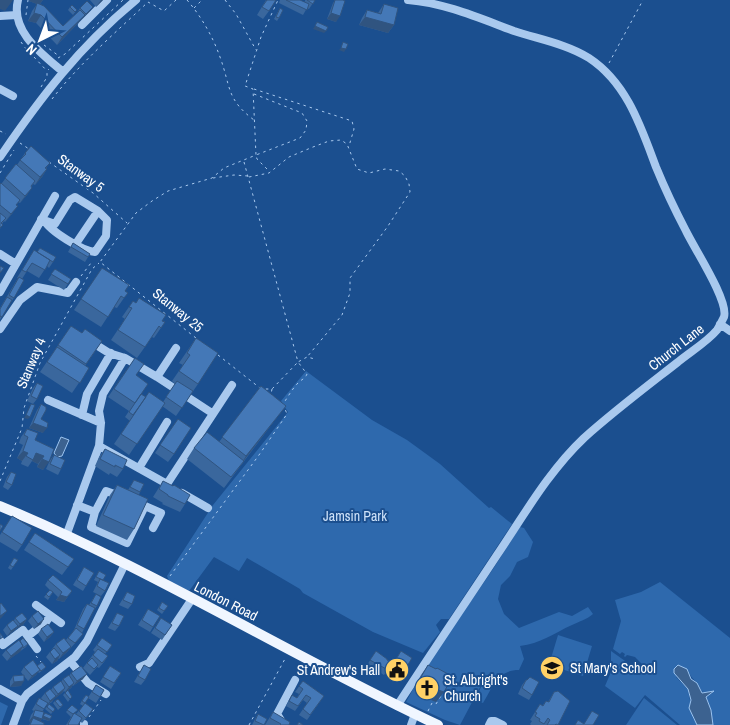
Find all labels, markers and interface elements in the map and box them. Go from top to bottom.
north arrow [15,15,65,65]
text: N [22,40,40,59]
street label: Stanway 5 [54,150,108,196]
street label: Stanway 25 [149,284,207,336]
street label: Church Lane [645,320,707,374]
street label: Stanway 4 [12,334,50,391]
park label: Jamsin Park [323,507,387,525]
street label: London Road [191,577,261,625]
school or university icon: St Mary's School [539,655,565,681]
public building icon: St Andrew's Hall [384,657,410,683]
place label: St Mary's School [570,659,656,677]
place label: St Andrew's Hall [297,661,380,679]
place label: St. Albright's Church [444,671,508,705]
church icon: St. Albright's Church [414,675,440,701]

